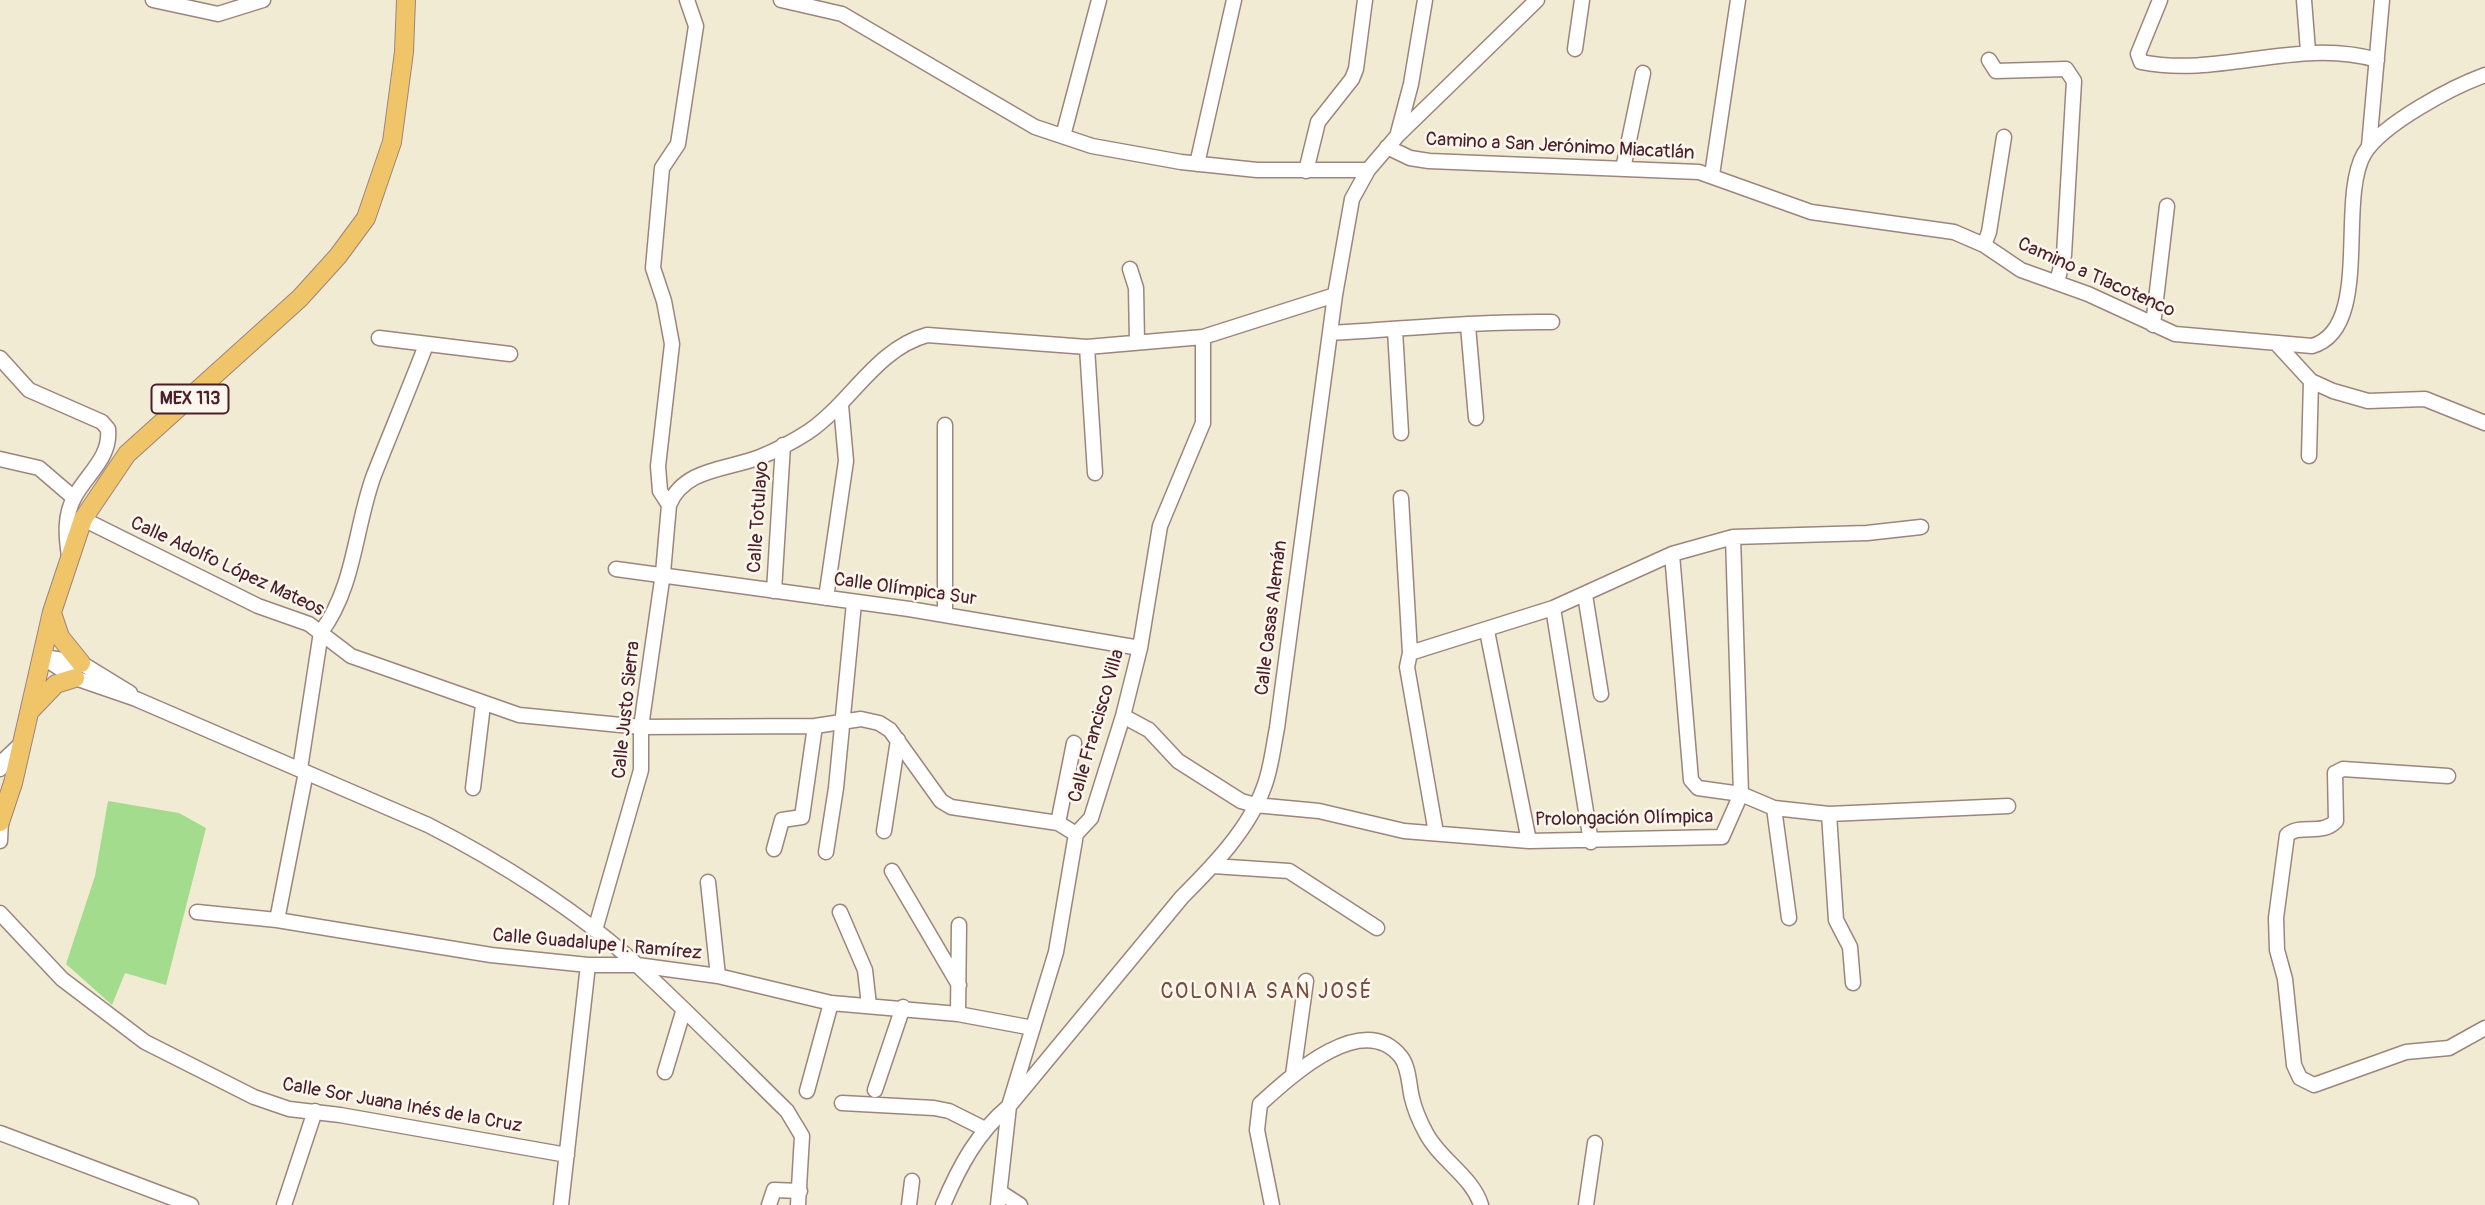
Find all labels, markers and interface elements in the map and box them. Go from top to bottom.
street label: Camino a San Jerónimo Miacatlán [1425,129,1695,165]
street label: Camino a Tlacotenco [2014,233,2178,323]
road number: MEX 113 [152,384,228,414]
street label: Calle Totulayo [744,460,774,574]
street label: Calle Adolfo López Mateos [127,512,327,622]
street label: Calle Casas Alemán [1251,539,1293,697]
street label: Calle Olímpica Sur [832,569,978,611]
street label: Calle Justo Sierra [608,640,646,780]
street label: Calle Francisco Villa [1064,647,1130,805]
street label: Prolongación Olímpica [1535,806,1713,832]
street label: Calle Guadalupe I. Ramírez [491,924,703,966]
district label: COLONIA SAN JOSÉ [1163,980,1371,1006]
street label: Calle Sor Juana Inés de la Cruz [280,1074,524,1138]

